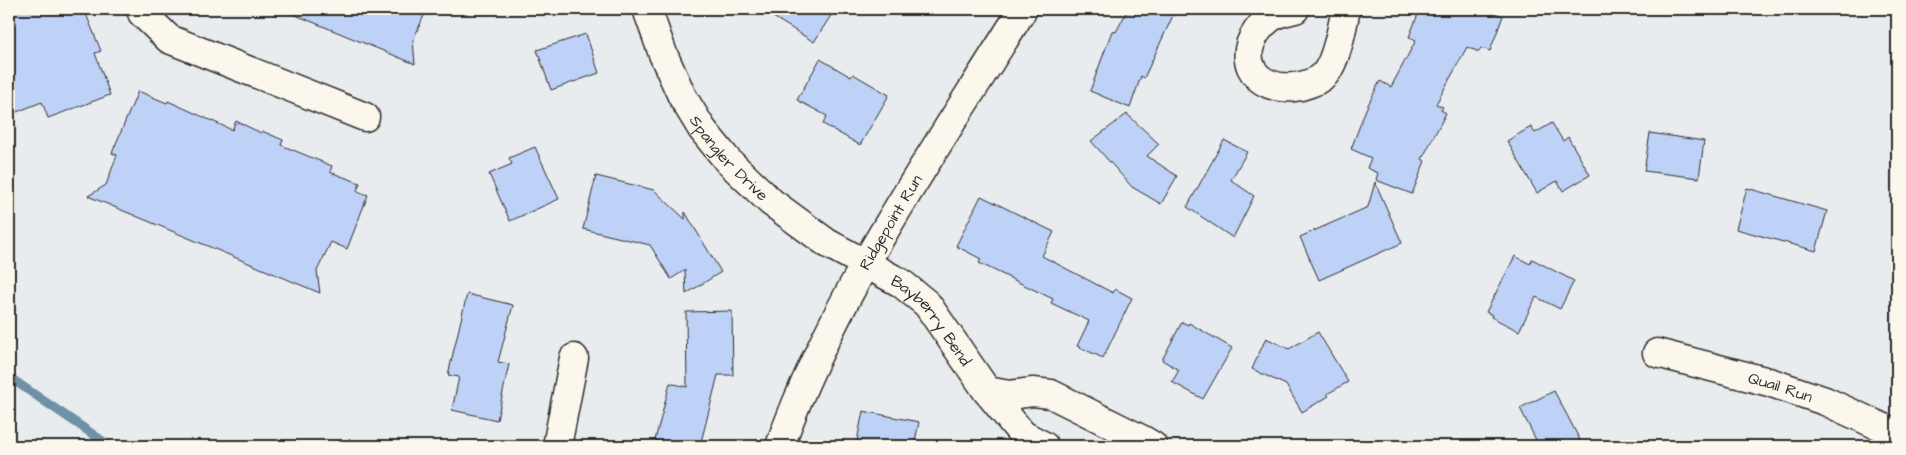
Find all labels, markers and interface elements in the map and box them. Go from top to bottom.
street label: Spangler Drive [684,111,773,206]
street label: Ridgepoint Run [854,171,928,274]
street label: Bayberry Bend [887,270,976,370]
street label: Quail Run [1746,367,1815,408]

